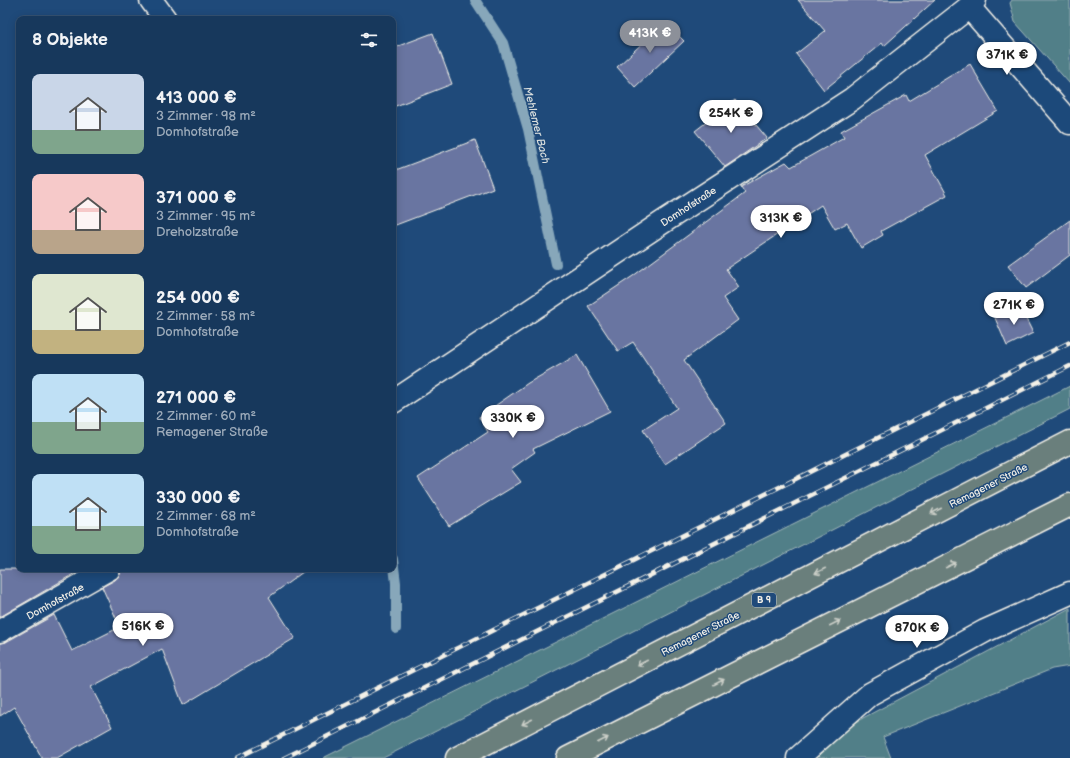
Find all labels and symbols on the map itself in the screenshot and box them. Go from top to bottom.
pin: 413K € [617,20,683,54]
pin: 371K € [974,42,1040,76]
water label: Mehlemer Bach [521,85,552,165]
pin: 254K € [698,100,764,134]
street label: Domhofstraße [659,184,719,229]
pin: 313K € [748,205,814,239]
pin: 271K € [981,292,1047,326]
pin: 330K € [480,405,546,439]
street label: Remagener Straße [947,461,1030,511]
one-way arrow [930,508,942,516]
one-way arrow [945,561,957,568]
one-way arrow [814,568,826,575]
street label: Domhofstraße [25,581,86,623]
road number: B 9 [752,593,776,607]
street label: Remagener Straße [659,609,742,659]
pin: 516K € [110,613,176,647]
pin: 870K € [884,615,950,649]
one-way arrow [829,619,841,626]
one-way arrow [637,659,649,667]
one-way arrow [712,678,724,685]
one-way arrow [521,719,533,726]
one-way arrow [596,736,608,744]

